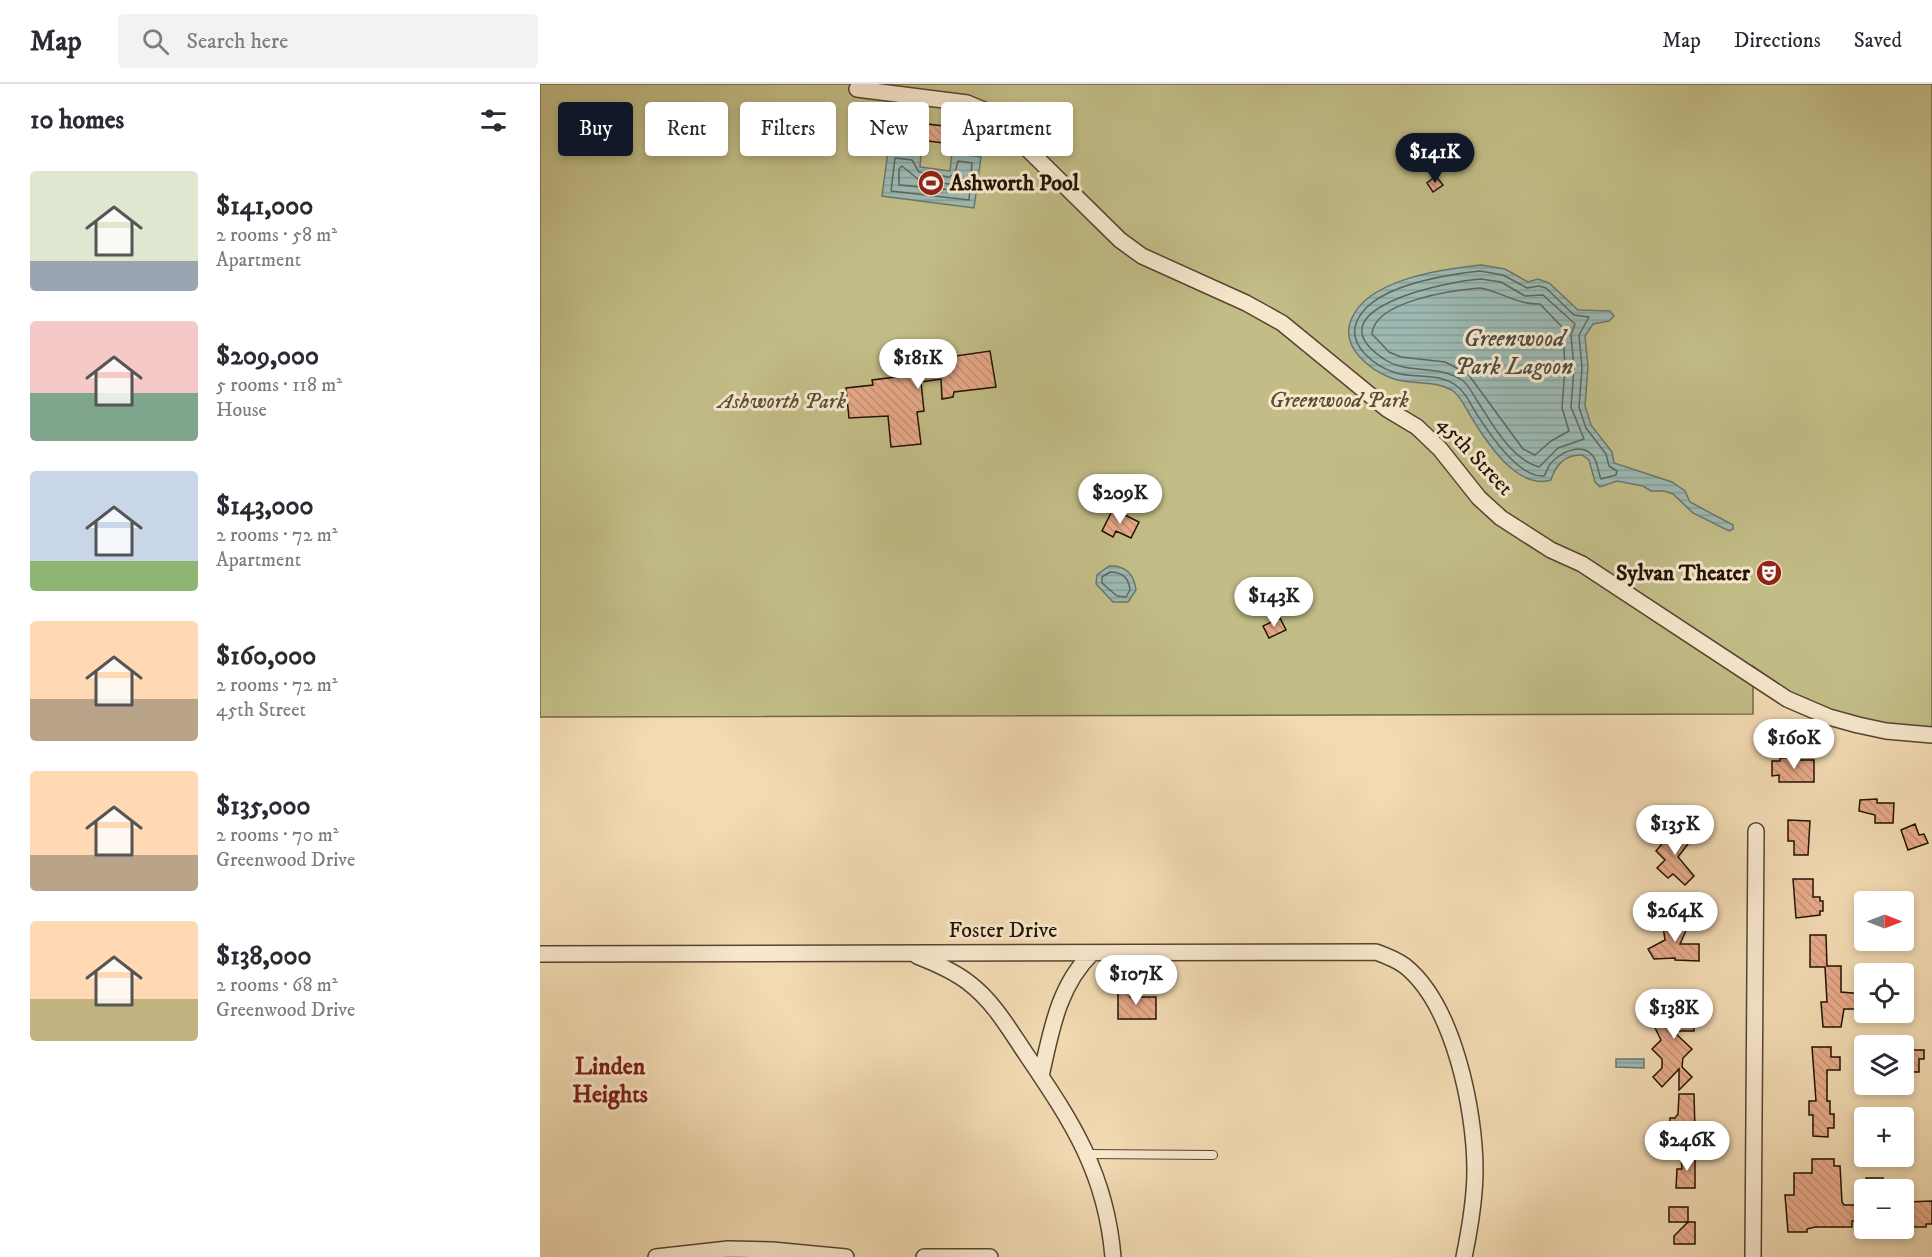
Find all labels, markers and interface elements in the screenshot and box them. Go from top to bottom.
search box [118,14,538,68]
text: Map [30,24,82,59]
icon: search [139,25,172,58]
text: Search here [187,28,288,55]
text: Map [1662,28,1701,54]
text: Directions [1734,28,1821,54]
text: Saved [1854,28,1902,54]
chip: Buy [558,102,633,156]
chip: Rent [645,102,728,156]
chip: Filters [740,102,836,156]
chip: New [848,102,929,156]
chip: Apartment [941,102,1073,156]
text: 10 homes [30,104,124,137]
icon: filters [477,104,510,137]
pin: $141K [1393,133,1477,184]
text: $141K [1409,140,1461,165]
sports icon: Ashworth Pool [916,168,946,198]
place label: Ashworth Pool [949,170,1080,197]
text: $141,000 [216,190,313,223]
icon: home [78,195,150,267]
text: 2 rooms · 58 m² [216,223,337,248]
text: Apartment [216,248,301,273]
water label: Greenwood Park Lagoon [1455,324,1573,382]
pin: $181K [876,339,960,390]
text: $209,000 [216,340,319,373]
icon: home [78,345,150,417]
text: $181K [893,346,943,371]
text: 5 rooms · 118 m² [216,373,342,398]
park label: Greenwood Park [1269,387,1410,414]
park label: Ashworth Park [715,388,847,415]
text: House [216,398,267,423]
street label: 45th Street [1431,411,1519,501]
pin: $209K [1078,474,1162,525]
text: $209K [1092,481,1148,506]
text: $143,000 [216,490,313,523]
icon: home [78,495,150,567]
text: 2 rooms · 72 m² [216,523,338,548]
text: Apartment [216,548,301,573]
theatre icon: Sylvan Theater [1754,558,1784,588]
place label: Sylvan Theater [1616,560,1751,587]
pin: $143K [1232,577,1316,628]
text: $143K [1248,584,1300,609]
text: $160,000 [216,640,316,673]
icon: home [78,645,150,717]
text: 2 rooms · 72 m² [216,673,338,698]
text: 45th Street [216,698,306,723]
pin: $160K [1752,719,1836,770]
text: $160K [1767,726,1821,751]
text: $135,000 [216,790,311,823]
icon: home [78,795,150,867]
pin: $135K [1633,805,1717,856]
text: $135K [1650,812,1700,837]
text: 2 rooms · 70 m² [216,823,339,848]
text: Greenwood Drive [216,848,355,873]
north arrow [1854,891,1914,951]
map controls [1854,891,1914,1239]
pin: $264K [1633,892,1717,943]
text: $264K [1647,899,1703,924]
street label: Foster Drive [949,917,1057,944]
text: $138,000 [216,940,311,973]
icon: home [78,945,150,1017]
pin: $107K [1094,955,1178,1006]
text: $107K [1109,962,1163,987]
button: locate [1854,963,1914,1023]
text: 2 rooms · 68 m² [216,973,338,998]
pin: $138K [1632,989,1716,1040]
text: $138K [1649,996,1699,1021]
text: Greenwood Drive [216,998,355,1023]
button: layers [1854,1035,1914,1095]
district label: Linden Heights [572,1052,648,1110]
button: + [1854,1107,1914,1167]
pin: $246K [1645,1121,1729,1172]
text: $246K [1659,1128,1715,1153]
button: − [1854,1179,1914,1239]

